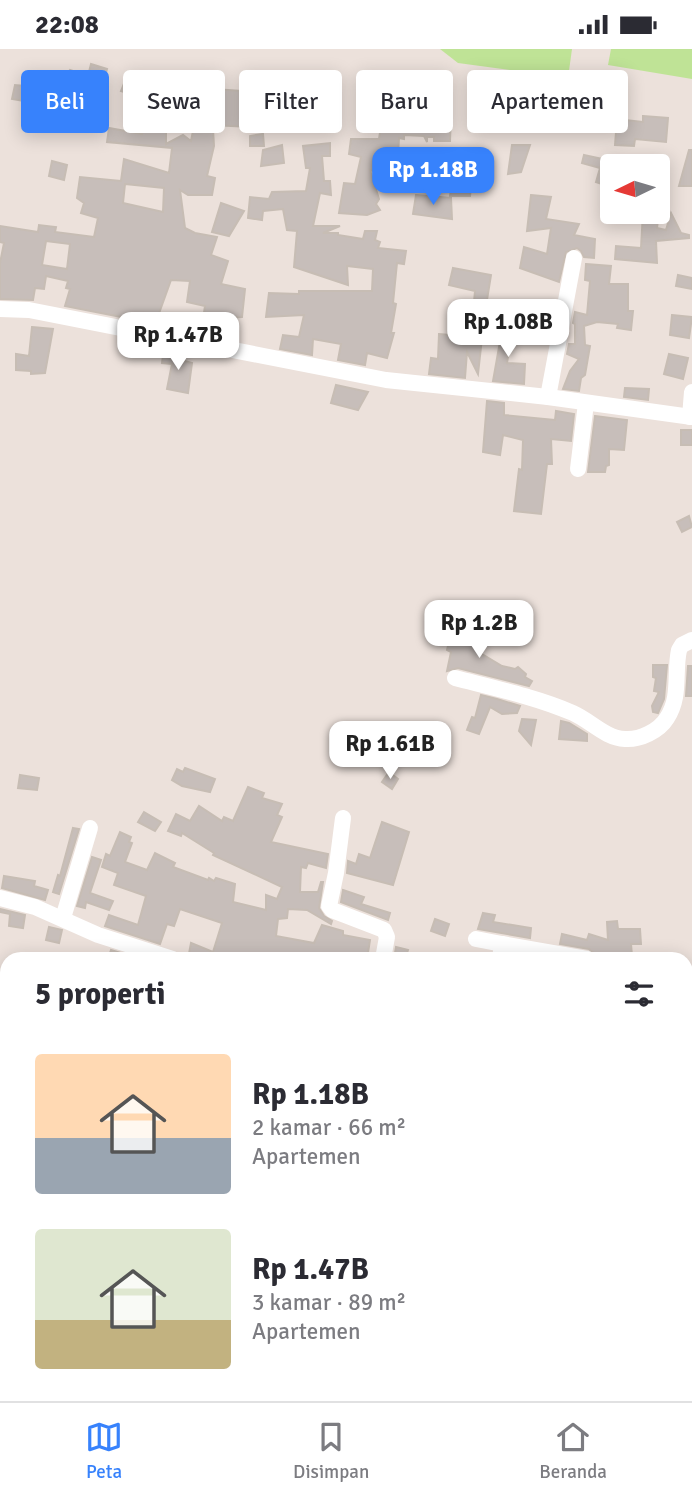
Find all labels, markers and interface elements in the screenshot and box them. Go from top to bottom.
text: 22:08 [35,9,99,41]
chip: Beli [21,70,109,133]
chip: Sewa [123,70,225,133]
chip: Filter [239,70,342,133]
chip: Baru [356,70,453,133]
chip: Apartemen [467,70,628,133]
pin: Rp 1.18B [361,148,505,207]
north arrow [600,154,670,224]
map controls [600,154,670,224]
text: Rp 1.18B [388,155,478,184]
pin: Rp 1.08B [436,299,580,359]
text: Rp 1.08B [463,307,553,336]
pin: Rp 1.47B [106,313,250,372]
text: Rp 1.47B [133,320,223,349]
pin: Rp 1.2B [414,601,544,660]
text: Rp 1.2B [440,608,518,637]
pin: Rp 1.61B [318,721,462,781]
text: Rp 1.61B [345,729,435,758]
icon: filters [620,975,658,1013]
text: 5 properti [35,976,165,1013]
text: Rp 1.18B [252,1076,369,1113]
icon: home [91,1082,175,1166]
text: 2 kamar · 66 m² [252,1113,406,1142]
text: Apartemen [252,1142,361,1171]
text: Rp 1.47B [252,1251,369,1288]
icon: home [91,1257,175,1341]
text: 3 kamar · 89 m² [252,1288,406,1317]
text: Apartemen [252,1317,361,1346]
tab: Peta [85,1418,123,1484]
tab: Disimpan [293,1418,369,1484]
tab: Beranda [539,1418,607,1484]

